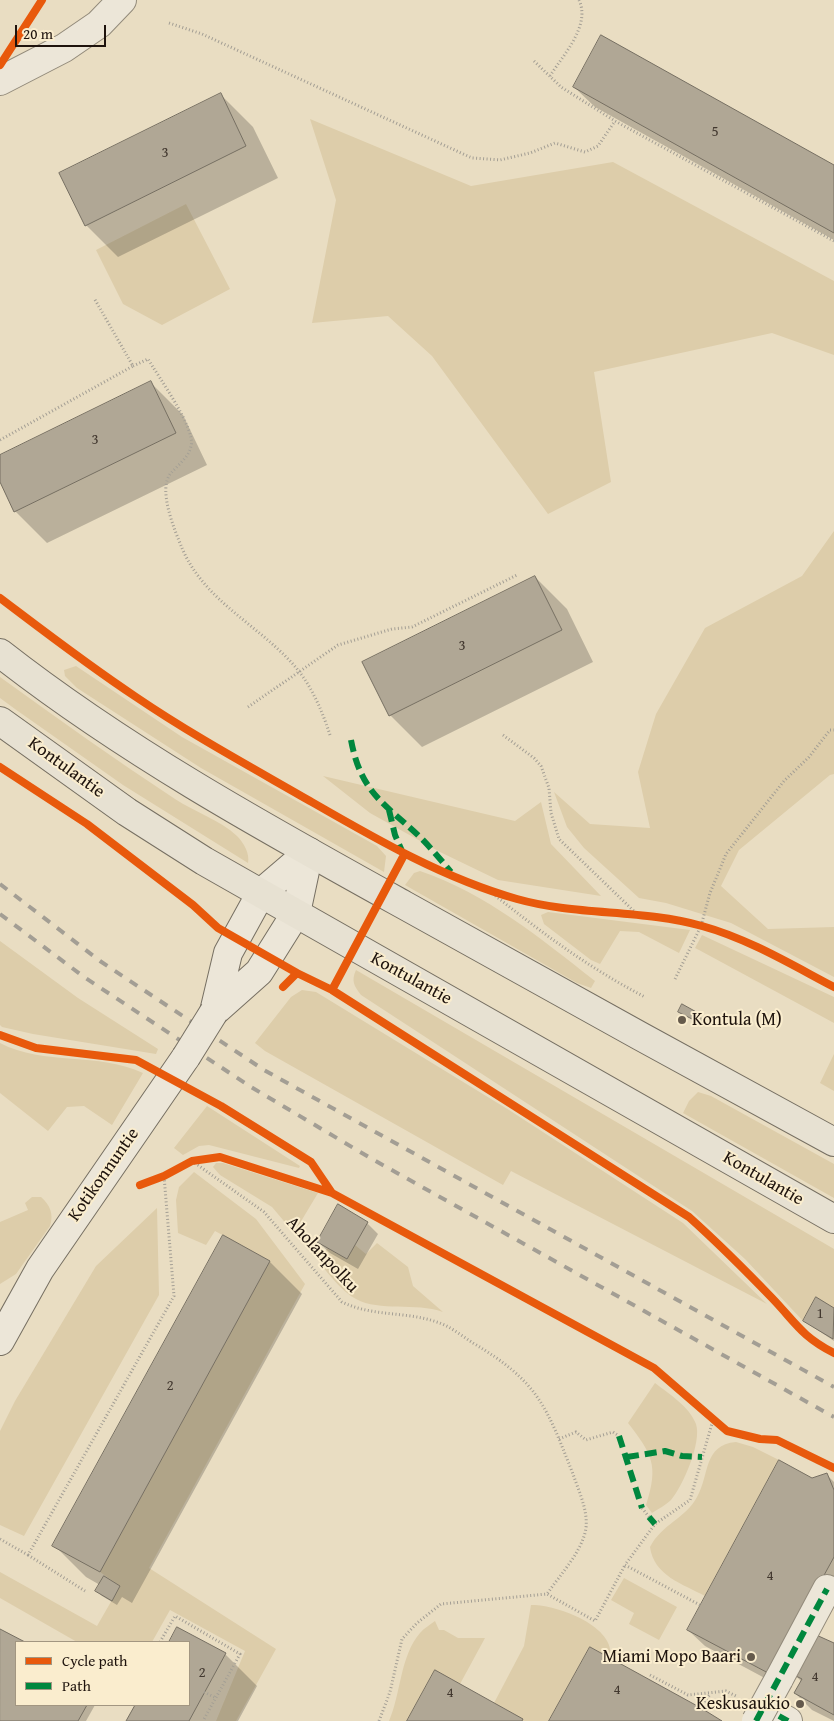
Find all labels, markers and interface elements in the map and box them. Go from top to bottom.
scale bar [18,15,109,47]
text: 20 m [23,23,53,44]
house number: 5 [711,123,719,141]
house number: 3 [161,144,169,162]
house number: 3 [91,431,99,449]
house number: 3 [458,637,466,655]
street label: Kontulantie [23,733,109,803]
street label: Kontulantie [367,948,455,1010]
place label: Kontula (M) [692,1009,782,1031]
marker: Kontula (M) [676,1014,688,1026]
street label: Kotikonnuntie [64,1124,144,1226]
street label: Kontulantie [719,1147,807,1211]
street label: Aholanpolku [281,1212,363,1298]
house number: 1 [816,1305,824,1323]
house number: 2 [166,1377,174,1395]
house number: 4 [766,1567,774,1585]
legend [15,1641,190,1706]
place label: Miami Mopo Baari [602,1646,741,1668]
text: Cycle path [62,1650,128,1671]
marker: Miami Mopo Baari [745,1651,757,1663]
house number: 2 [198,1664,206,1682]
house number: 4 [811,1668,819,1686]
text: Path [62,1675,91,1696]
house number: 4 [613,1681,621,1699]
house number: 4 [446,1684,454,1702]
place label: Keskusaukio [696,1693,790,1715]
marker: Keskusaukio [794,1698,806,1710]

